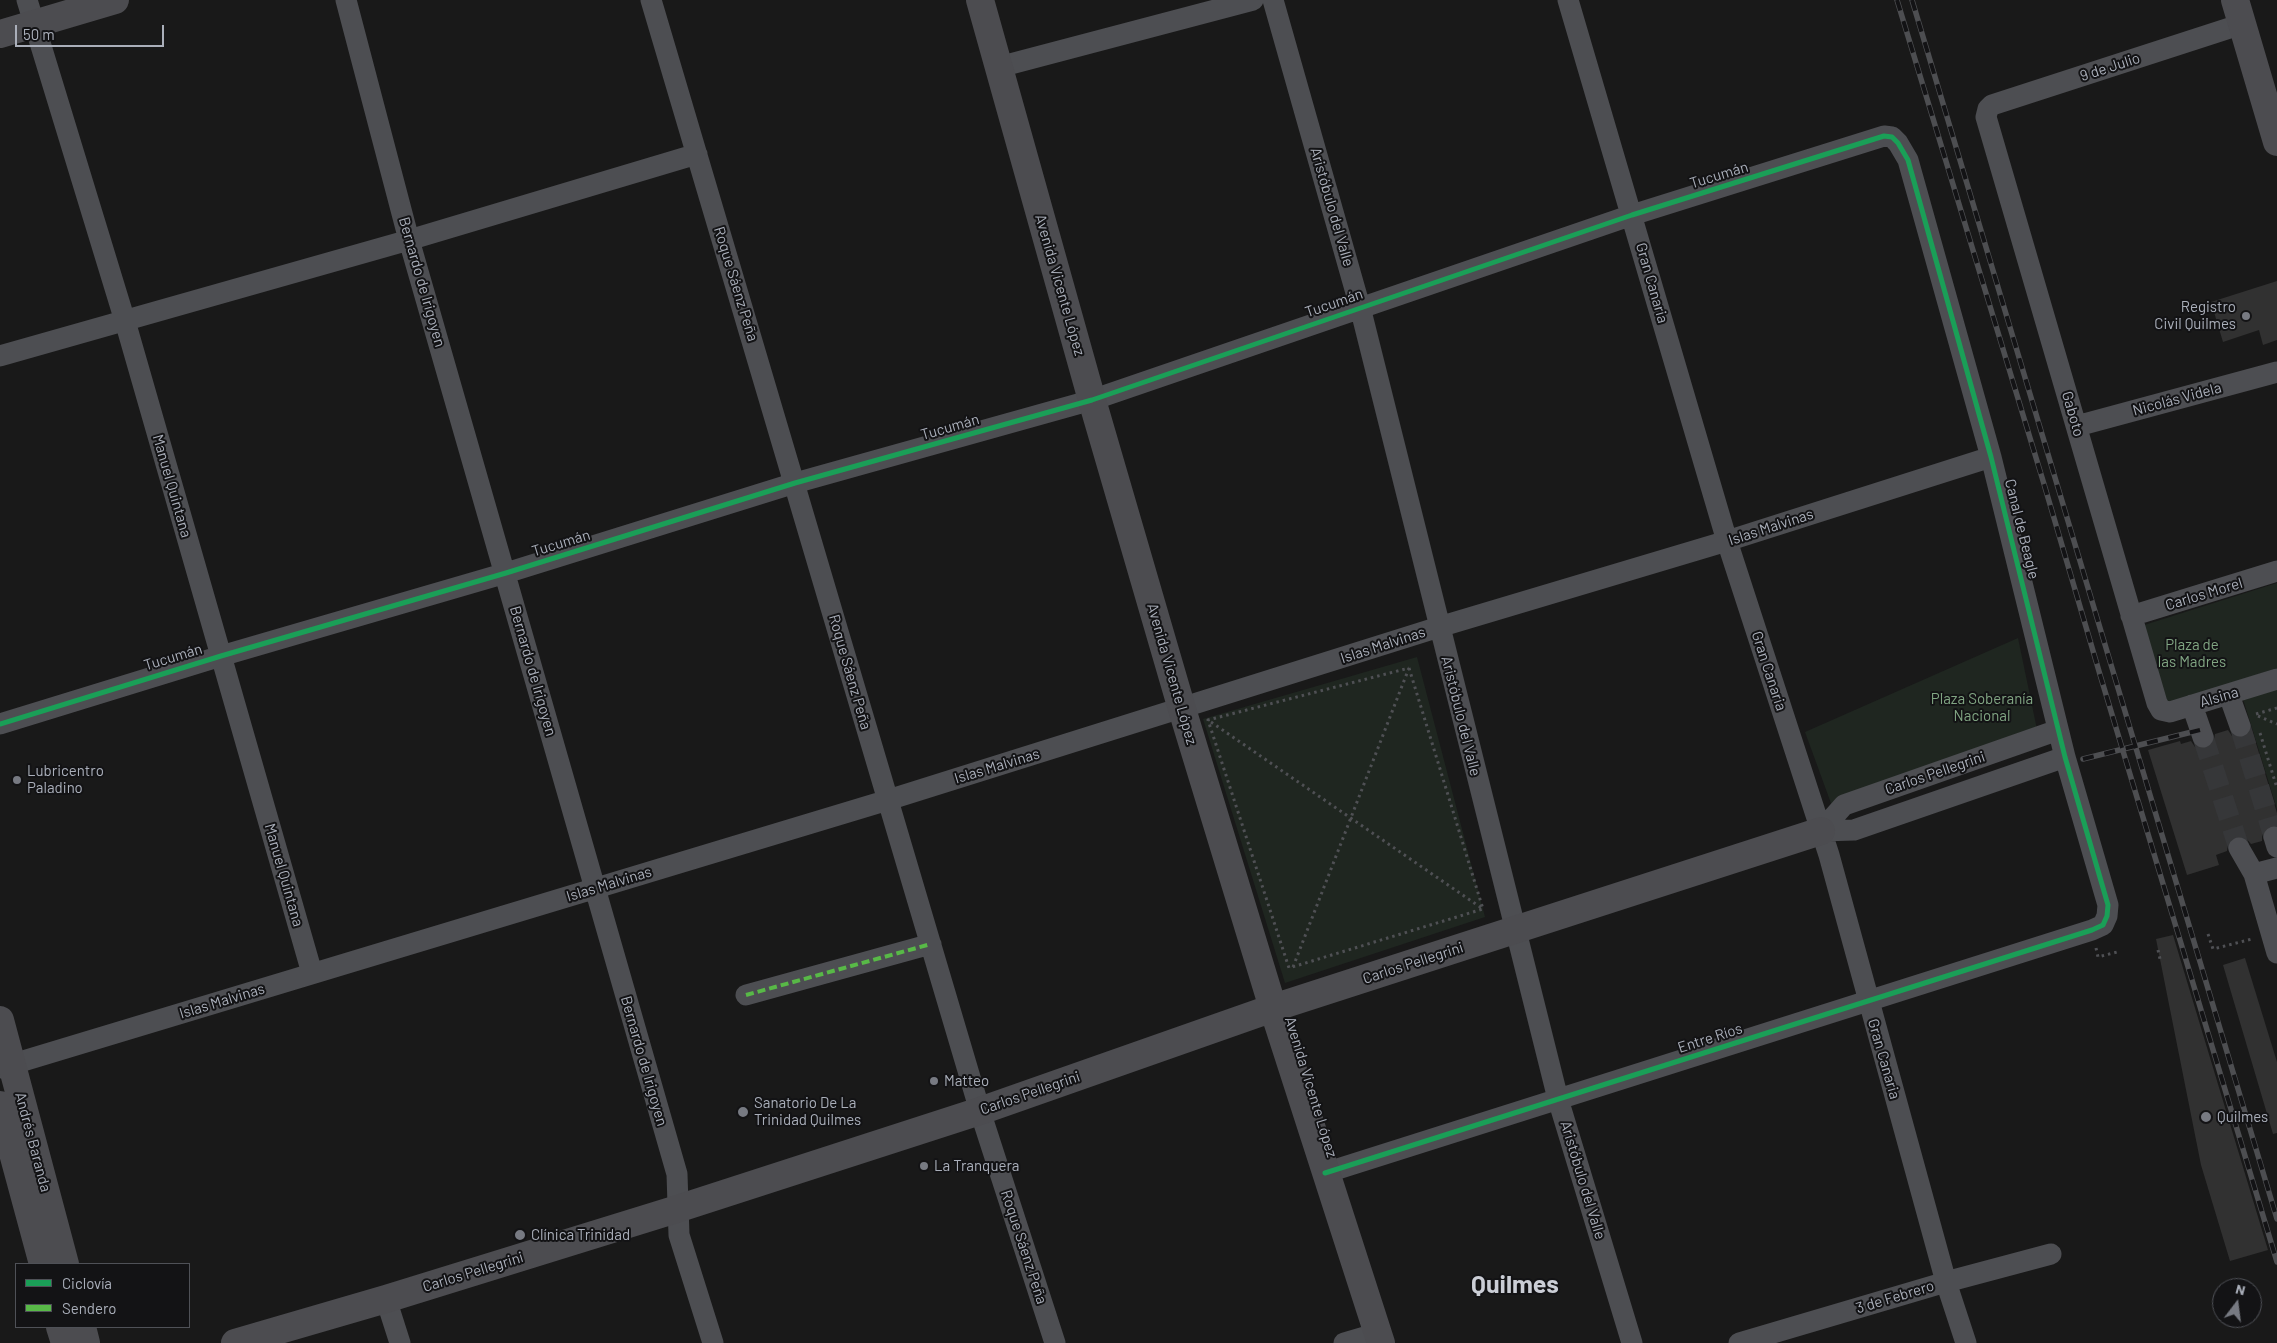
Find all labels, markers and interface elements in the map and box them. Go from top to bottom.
scale bar [18,15,166,47]
text: 50 m [23,25,55,43]
street label: 9 de Julio [2078,49,2142,85]
street label: Aristóbulo del Valle [1306,145,1358,269]
street label: Tucumán [1688,158,1750,192]
street label: Avenida Vicente López [1031,212,1089,358]
street label: Bernardo de Irigoyen [395,215,449,349]
street label: Roque Sáenz Peña [710,224,762,344]
street label: Gran Canaria [1632,241,1672,325]
street label: Tucumán [1303,285,1365,321]
place label: Registro Civil Quilmes [2154,298,2236,333]
marker: Registro Civil Quilmes [2240,310,2252,322]
street label: Nicolás Videla [2131,379,2223,419]
street label: Gaboto [2058,389,2088,439]
street label: Tucumán [919,410,981,444]
street label: Manuel Quintana [149,432,195,540]
street label: Canal de Beagle [2001,477,2043,581]
street label: Islas Malvinas [1726,505,1816,549]
street label: Tucumán [530,526,592,560]
street label: Carlos Morel [2163,574,2245,614]
street label: Avenida Vicente López [1143,601,1201,747]
street label: Bernardo de Irigoyen [506,604,560,738]
street label: Roque Sáenz Peña [825,612,875,732]
street label: Islas Malvinas [1338,623,1428,667]
street label: Gran Canaria [1748,629,1790,713]
park label: Plaza de las Madres [2158,636,2226,671]
street label: Tucumán [142,640,204,674]
street label: Aristóbulo del Valle [1437,654,1485,778]
street label: Alsina [2198,683,2240,711]
park label: Plaza Soberanía Nacional [1931,690,2033,725]
street label: Islas Malvinas [952,745,1042,787]
street label: Carlos Pellegrini [1883,747,1987,799]
place label: Lubricentro Paladino [27,762,104,797]
marker: Lubricentro Paladino [11,774,23,786]
street label: Manuel Quintana [261,821,307,929]
street label: Islas Malvinas [564,863,654,905]
street label: Carlos Pellegrini [1360,938,1466,988]
street label: Islas Malvinas [177,980,267,1022]
street label: Bernardo de Irigoyen [617,994,671,1128]
street label: Avenida Vicente López [1281,1014,1341,1160]
street label: Gran Canaria [1864,1017,1904,1101]
street label: Entre Ríos [1675,1019,1745,1057]
street label: Carlos Pellegrini [978,1067,1082,1119]
place label: Matteo [944,1072,989,1090]
marker: Matteo [928,1075,940,1087]
street label: Andrés Baranda [11,1090,55,1194]
place label: Sanatorio De La Trinidad Quilmes [754,1094,861,1129]
marker: Sanatorio De La Trinidad Quilmes [736,1105,750,1119]
place label: Quilmes [2217,1108,2268,1126]
marker: Quilmes [2199,1110,2213,1124]
street label: Aristóbulo del Valle [1556,1119,1610,1241]
place label: La Tranquera [934,1157,1020,1175]
marker: La Tranquera [918,1160,930,1172]
street label: Roque Sáenz Peña [997,1188,1051,1306]
place label: Clínica Trinidad [531,1226,630,1244]
marker: Clínica Trinidad [513,1228,527,1242]
street label: Carlos Pellegrini [420,1248,526,1296]
legend [15,1263,190,1328]
district label: Quilmes [1471,1270,1559,1300]
text: Ciclovía [62,1274,112,1292]
street label: 3 de Febrero [1854,1277,1936,1317]
north arrow [2212,1278,2262,1328]
text: N [2234,1280,2247,1298]
text: Sendero [62,1299,116,1317]

